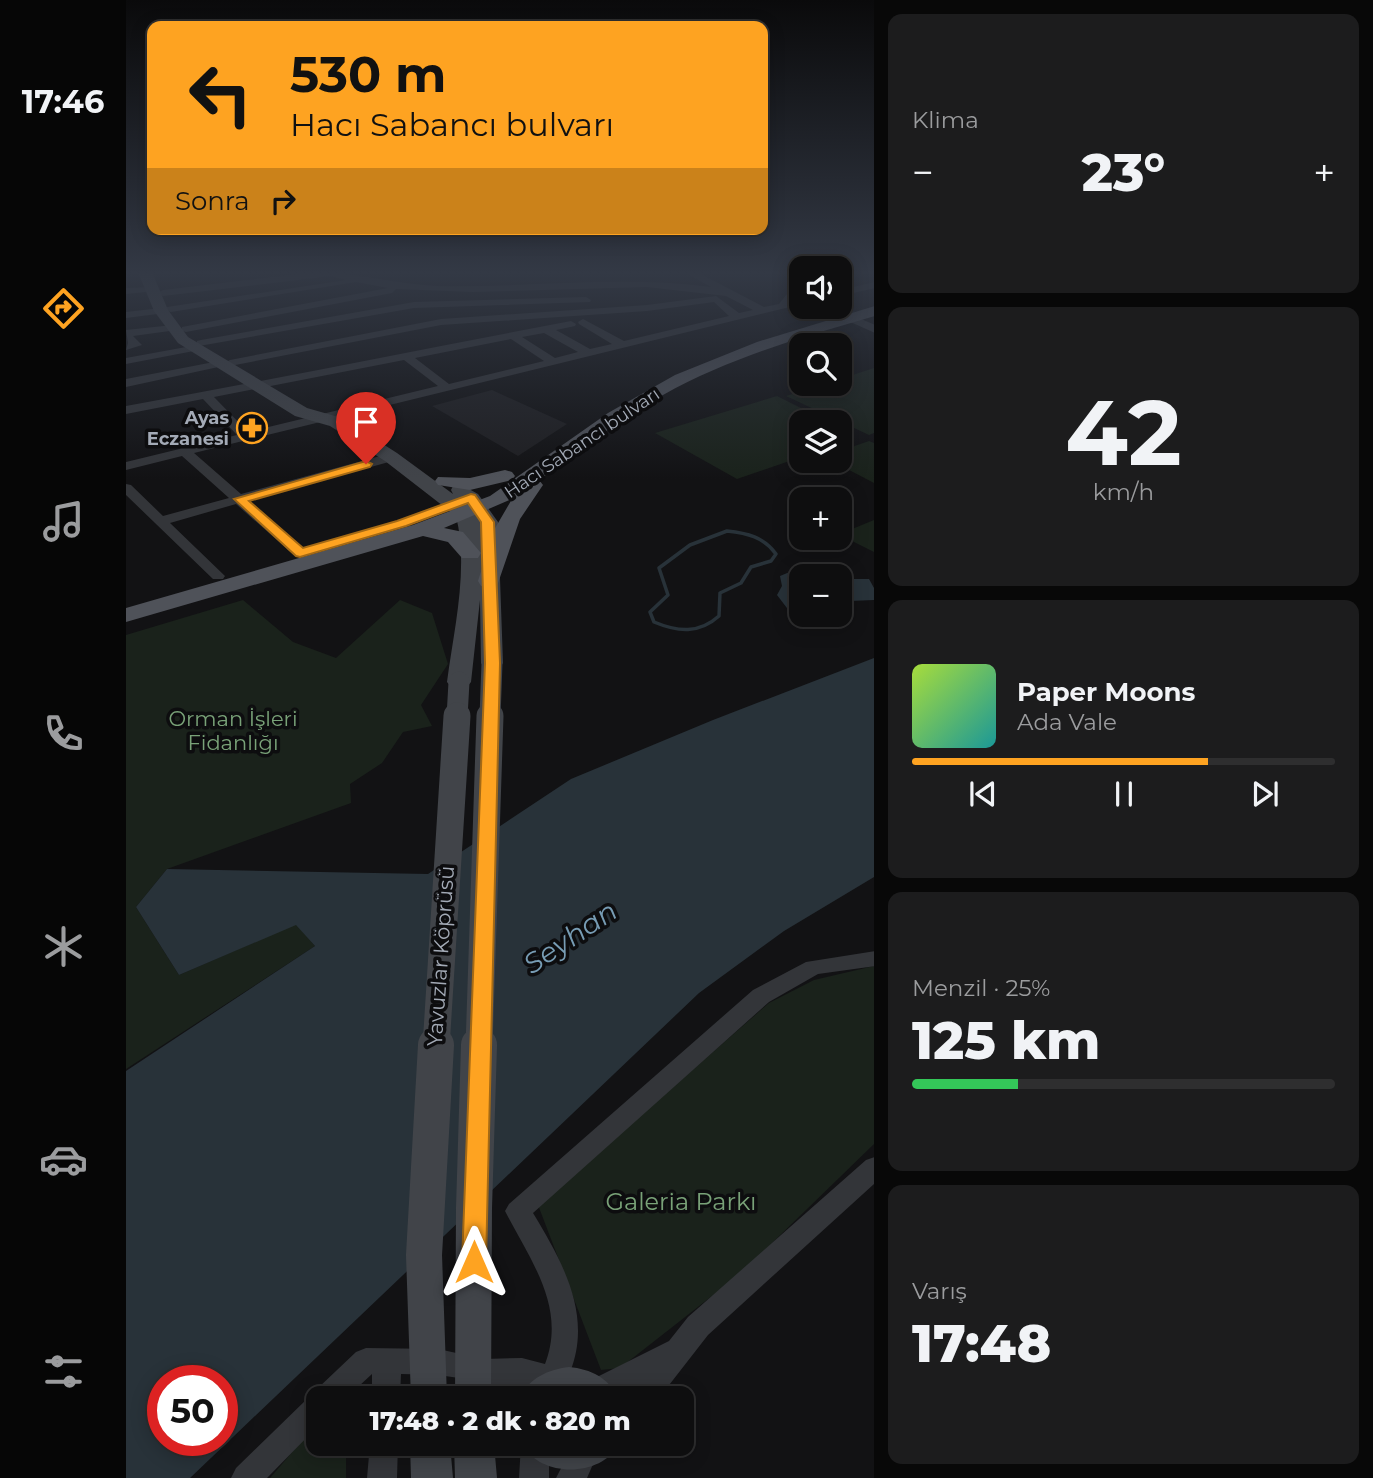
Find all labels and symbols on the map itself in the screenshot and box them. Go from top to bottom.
street label: Hacı Sabancı bulvarı [500,383,664,503]
pin [336,392,396,464]
place label: Ayas Eczanesi [147,407,229,450]
pharmacy icon: Ayas Eczanesi [235,411,269,445]
park label: Orman İşleri Fidanlığı [168,706,298,755]
street label: Yavuzlar Köprüsü [422,865,459,1047]
water label: Seyhan [517,893,623,981]
park label: Galeria Parkı [605,1187,757,1216]
position arrow [437,1225,511,1299]
speed limit sign: 50 [147,1365,238,1456]

